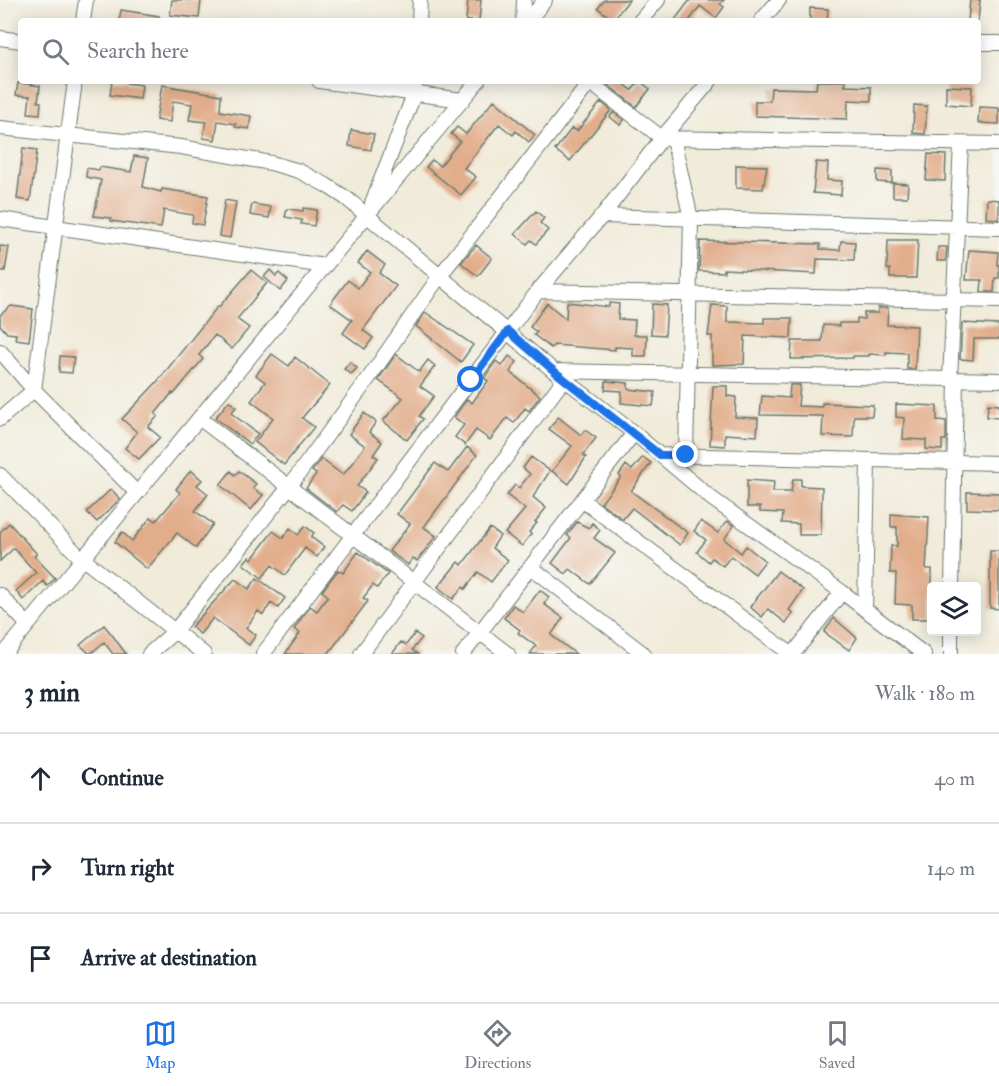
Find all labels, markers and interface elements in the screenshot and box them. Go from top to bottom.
search box [18,18,981,84]
icon: search [39,35,72,68]
text: Search here [87,37,189,65]
route start [457,366,483,392]
route end [672,441,698,467]
map controls [927,582,981,636]
button: layers [927,582,981,636]
text: 3 min [24,677,80,709]
text: Walk · 180 m [875,681,975,706]
icon: ahead [24,762,57,795]
text: Continue [81,764,164,792]
text: 40 m [934,766,975,791]
icon: right [24,852,57,885]
text: Turn right [81,854,174,882]
text: 140 m [927,856,975,881]
icon: arrive [24,942,57,975]
text: Arrive at destination [81,944,257,972]
tab: Map [144,1017,177,1073]
tab: Directions [464,1017,531,1073]
tab: Saved [819,1017,855,1073]

